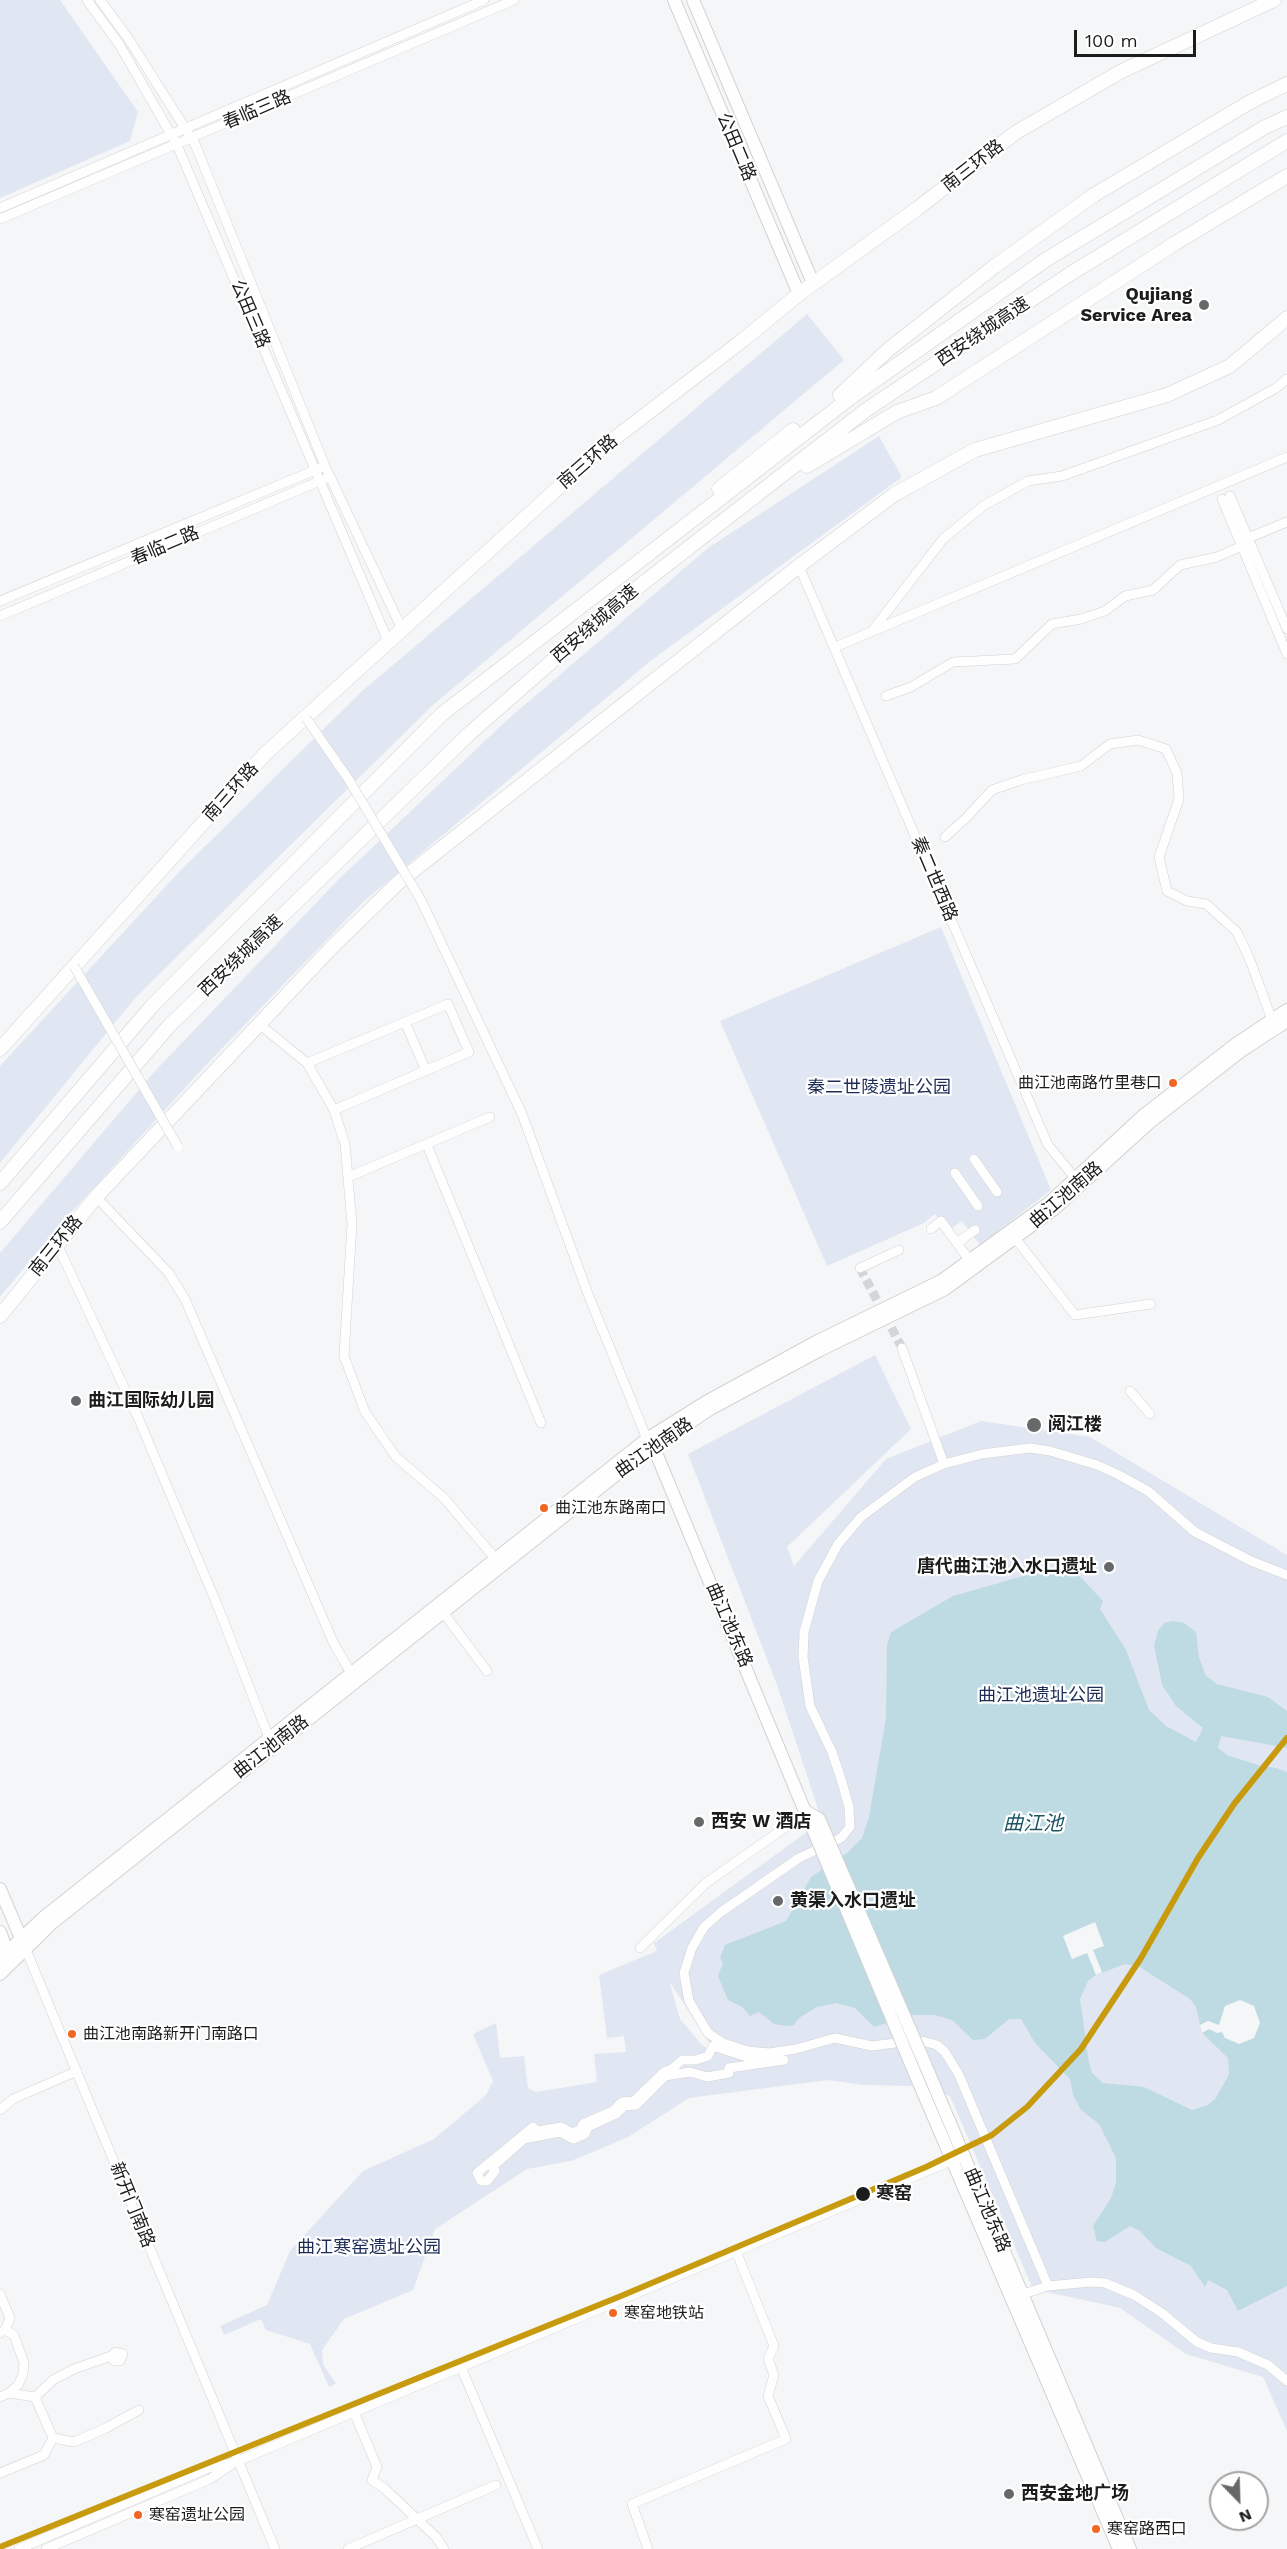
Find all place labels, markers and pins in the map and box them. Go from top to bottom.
place label: Qujiang Service Area [1080,284,1192,326]
marker: Qujiang Service Area [1197,298,1211,312]
place label: 曲江池南路竹里巷口 [1018,1073,1162,1093]
marker: 曲江池南路竹里巷口 [1167,1077,1179,1089]
place label: 曲江国际幼儿园 [88,1390,214,1412]
marker: 曲江国际幼儿园 [69,1394,83,1408]
place label: 阅江楼 [1048,1414,1102,1436]
marker: 阅江楼 [1025,1416,1043,1434]
place label: 曲江池东路南口 [555,1498,667,1518]
marker: 曲江池东路南口 [538,1502,550,1514]
place label: 唐代曲江池入水口遗址 [917,1556,1097,1578]
marker: 唐代曲江池入水口遗址 [1102,1560,1116,1574]
place label: 西安 W 酒店 [711,1811,811,1833]
marker: 西安 W 酒店 [692,1815,706,1829]
place label: 黄渠入水口遗址 [790,1890,916,1912]
marker: 黄渠入水口遗址 [771,1894,785,1908]
place label: 曲江池南路新开门南路口 [83,2024,259,2044]
marker: 曲江池南路新开门南路口 [66,2028,78,2040]
place label: 寒窑 [876,2183,912,2205]
marker: 寒窑 [854,2185,872,2203]
place label: 寒窑地铁站 [624,2303,704,2323]
marker: 寒窑地铁站 [607,2307,619,2319]
place label: 西安金地广场 [1021,2483,1129,2505]
marker: 西安金地广场 [1002,2487,1016,2501]
place label: 寒窑遗址公园 [149,2505,245,2525]
marker: 寒窑遗址公园 [132,2509,144,2521]
place label: 寒窑路西口 [1107,2519,1187,2539]
marker: 寒窑路西口 [1090,2523,1102,2535]

